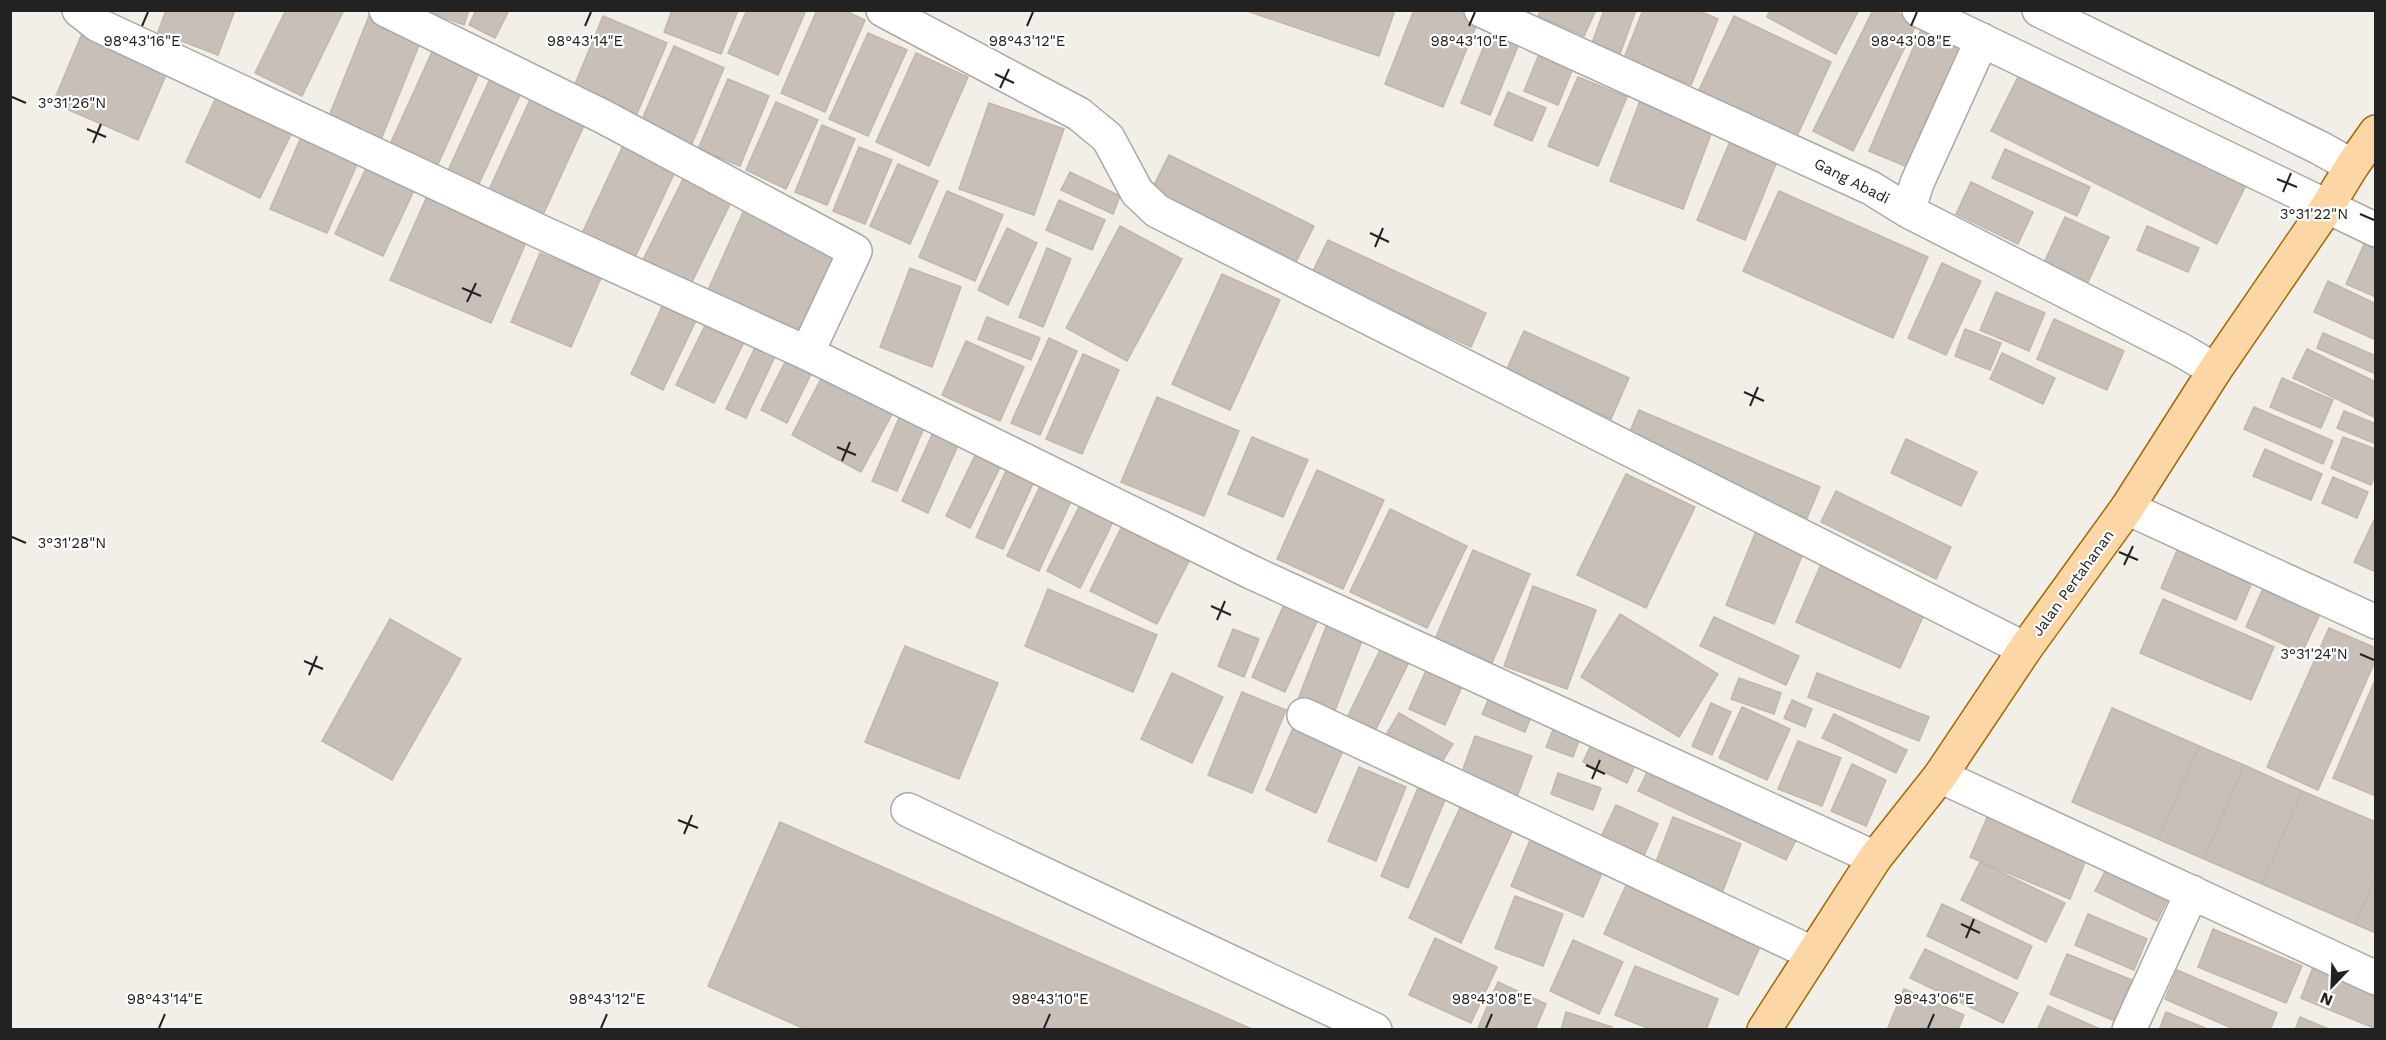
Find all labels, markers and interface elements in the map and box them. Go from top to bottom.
text: 98°43'16"E [103,32,181,50]
text: 98°43'14"E [547,32,623,50]
text: 98°43'12"E [989,32,1065,50]
text: 98°43'10"E [1430,32,1508,50]
text: 98°43'08"E [1871,32,1951,50]
text: 3°31'26"N [38,94,106,112]
street label: Gang Abadi [1811,154,1893,208]
text: 3°31'22"N [2280,205,2348,223]
street label: Jalan Pertahanan [2028,526,2118,640]
text: 3°31'28"N [38,534,106,552]
text: 3°31'24"N [2280,645,2348,663]
north arrow [2302,956,2362,1016]
text: N [2317,988,2336,1010]
text: 98°43'14"E [127,990,203,1008]
text: 98°43'12"E [569,990,645,1008]
text: 98°43'10"E [1011,990,1089,1008]
text: 98°43'08"E [1452,990,1532,1008]
text: 98°43'06"E [1894,990,1974,1008]

